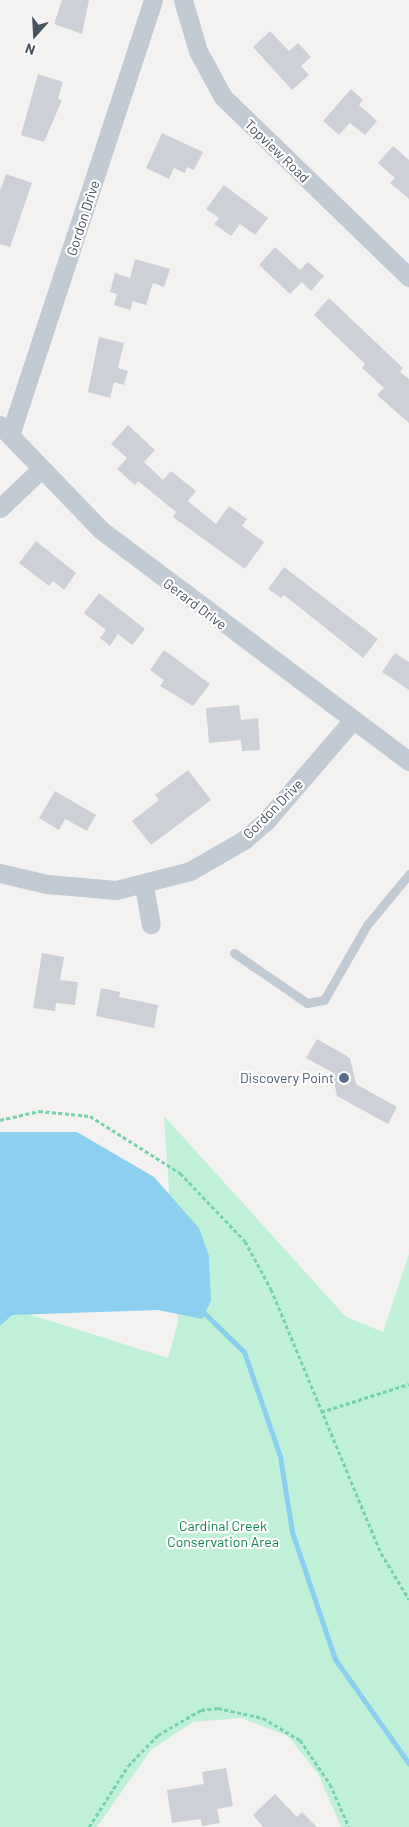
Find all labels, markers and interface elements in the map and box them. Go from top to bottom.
north arrow [10,10,60,60]
text: N [23,40,37,59]
street label: Topview Road [241,116,313,186]
street label: Gordon Drive [63,178,103,258]
street label: Gerard Drive [160,575,230,633]
street label: Gordon Drive [239,775,307,843]
place label: Discovery Point [240,1070,334,1086]
marker: Discovery Point [338,1072,350,1084]
park label: Cardinal Creek Conservation Area [167,1518,279,1550]

